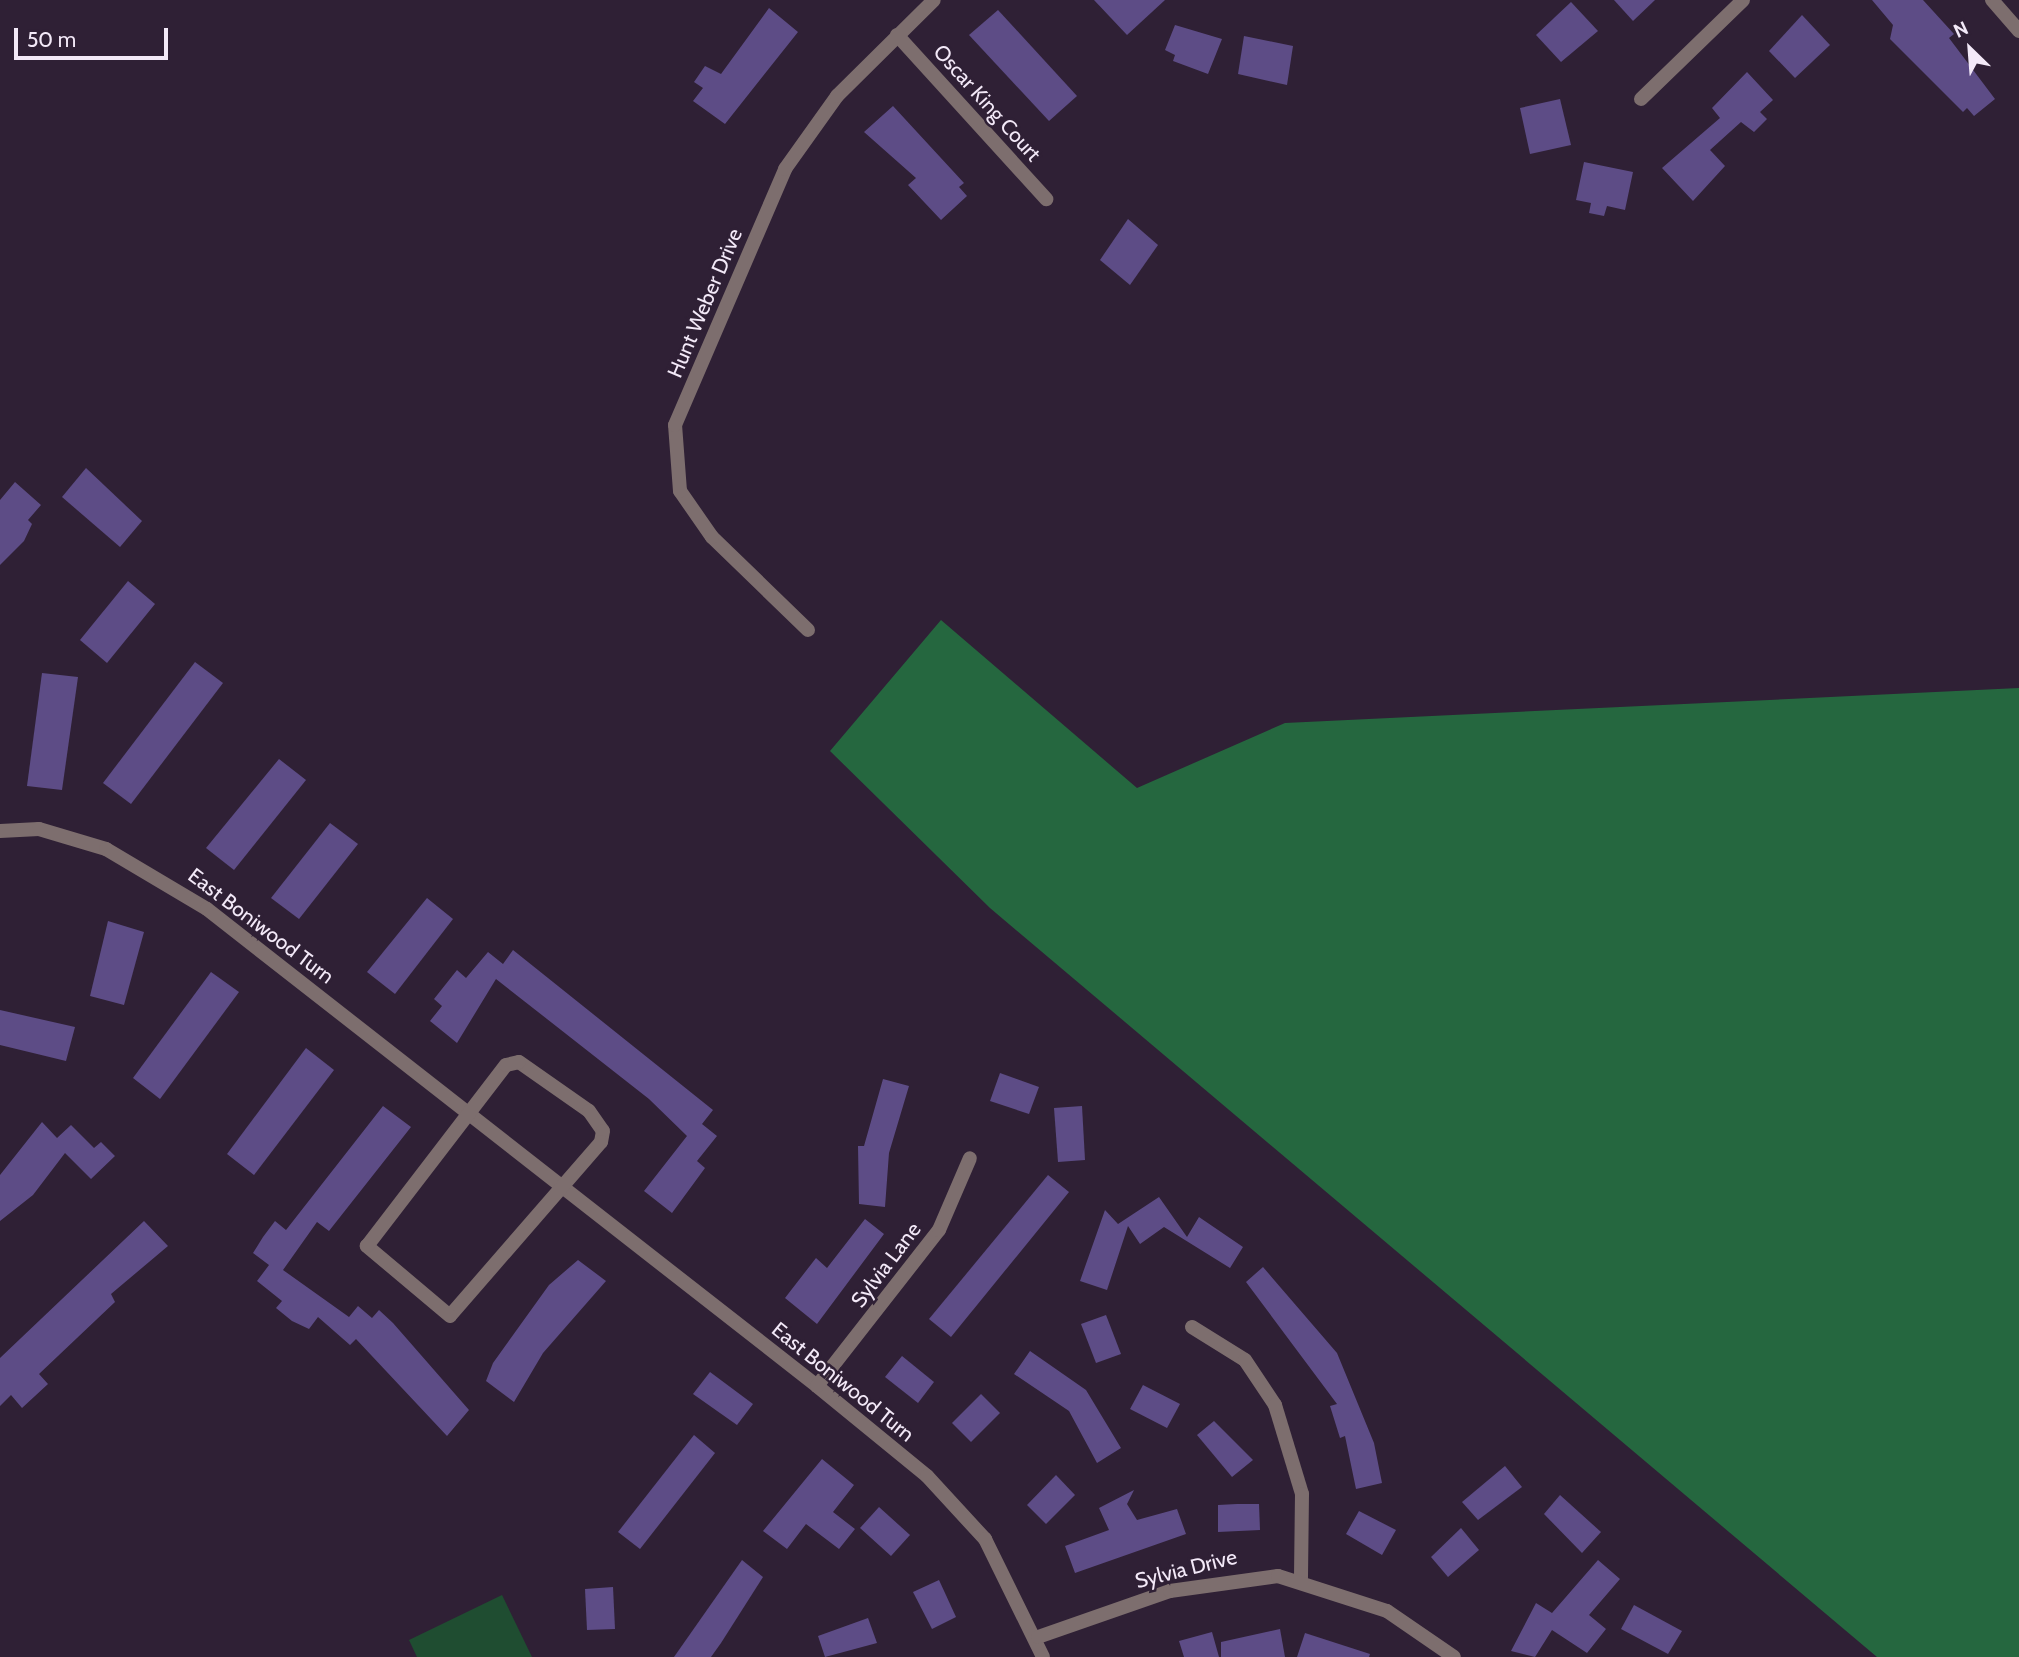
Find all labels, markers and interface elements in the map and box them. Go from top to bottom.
scale bar [18,14,172,58]
north arrow [1935,14,2005,84]
text: N [1950,16,1972,43]
text: 50 m [27,27,76,52]
street label: Oscar King Court [928,39,1046,167]
street label: Hunt Weber Drive [662,225,748,381]
street label: East Boniwood Turn [183,863,339,989]
street label: Sylvia Lane [846,1217,926,1313]
street label: East Boniwood Turn [767,1317,919,1447]
street label: Sylvia Drive [1132,1544,1240,1594]

